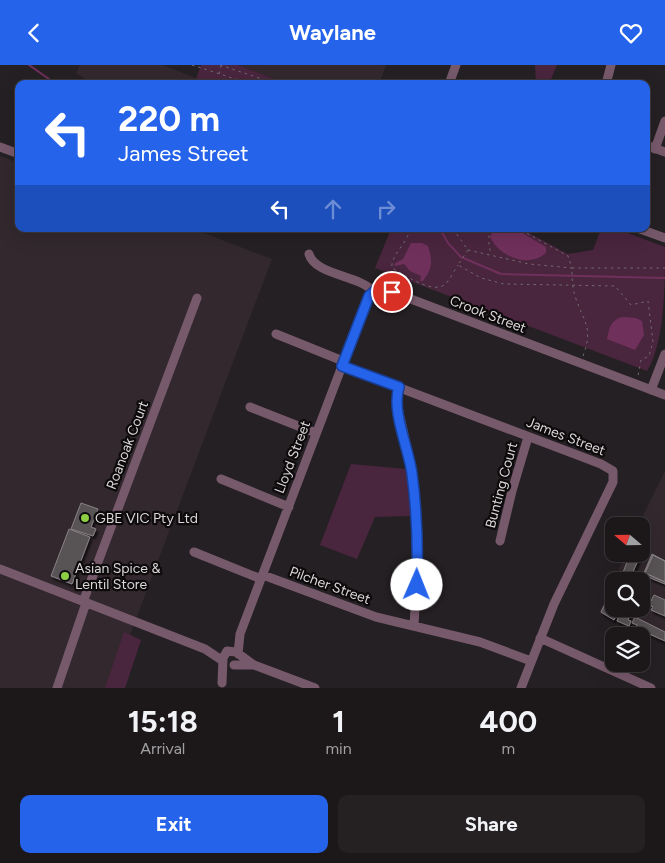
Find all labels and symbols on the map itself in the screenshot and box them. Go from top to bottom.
pin [371,271,413,313]
street label: Crook Street [447,292,528,337]
street label: Roanoak Court [103,399,152,492]
street label: James Street [524,414,608,459]
street label: Lloyd Street [271,418,314,496]
street label: Bunting Court [482,440,521,530]
place label: GBE VIC Pty Ltd [95,510,198,527]
marker: GBE VIC Pty Ltd [79,512,91,524]
north arrow [605,517,650,563]
position arrow [390,558,442,610]
place label: Asian Spice & Lentil Store [75,560,160,593]
street label: Pilcher Street [287,563,373,608]
marker: Asian Spice & Lentil Store [59,570,71,582]

